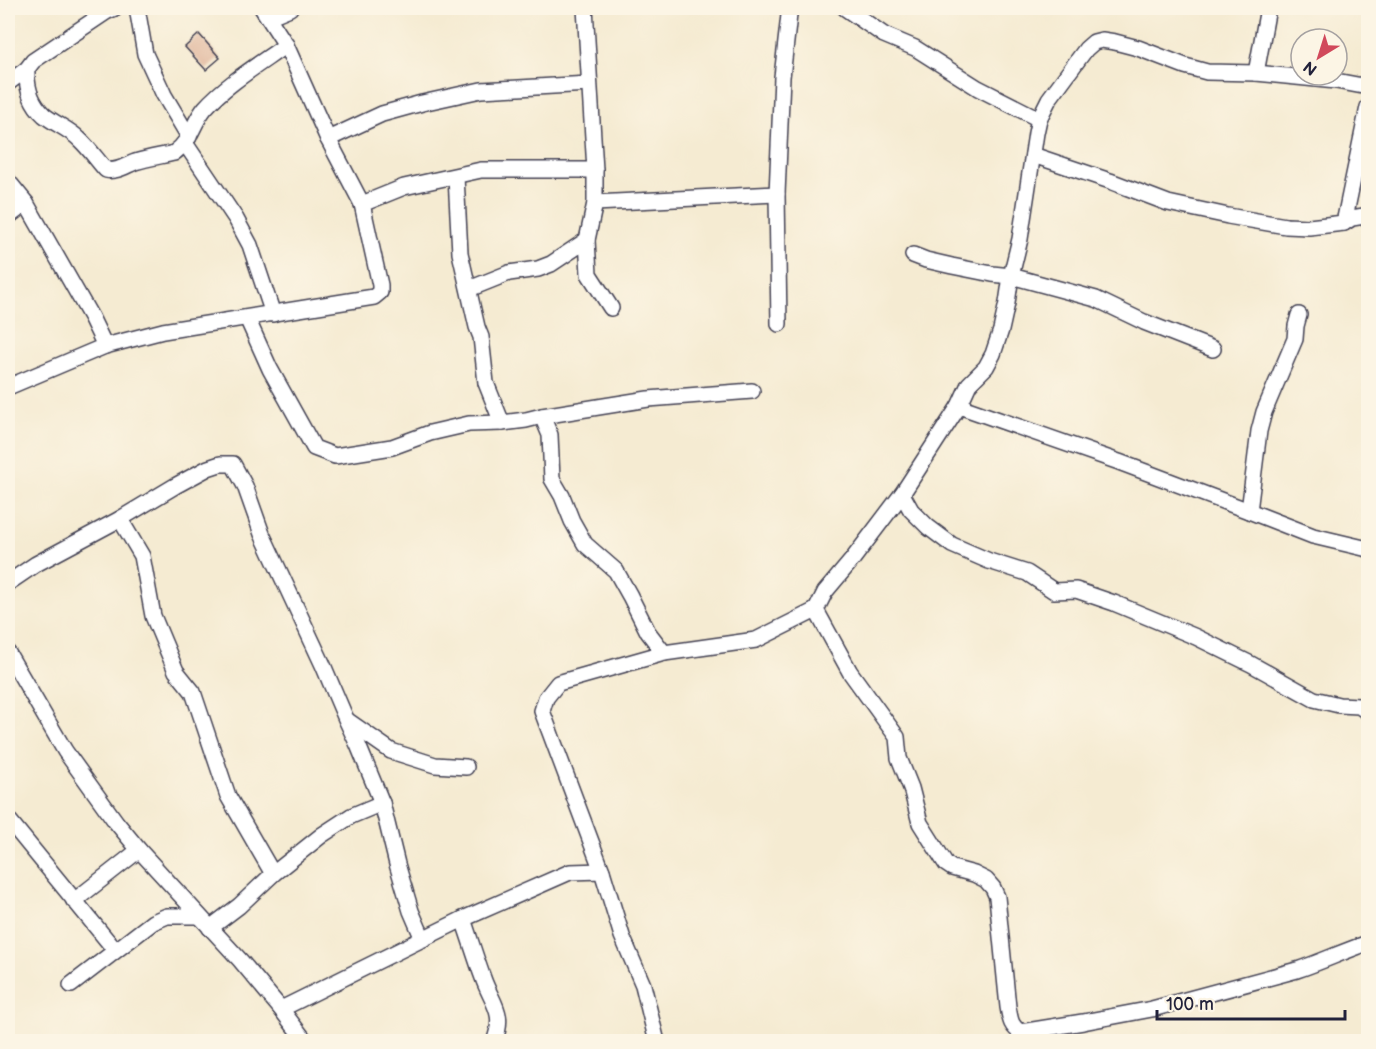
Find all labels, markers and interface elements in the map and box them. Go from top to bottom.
north arrow [1289,27,1349,87]
text: N [1300,56,1321,79]
scale bar [1157,983,1344,1021]
text: 100 m [1166,994,1214,1015]

